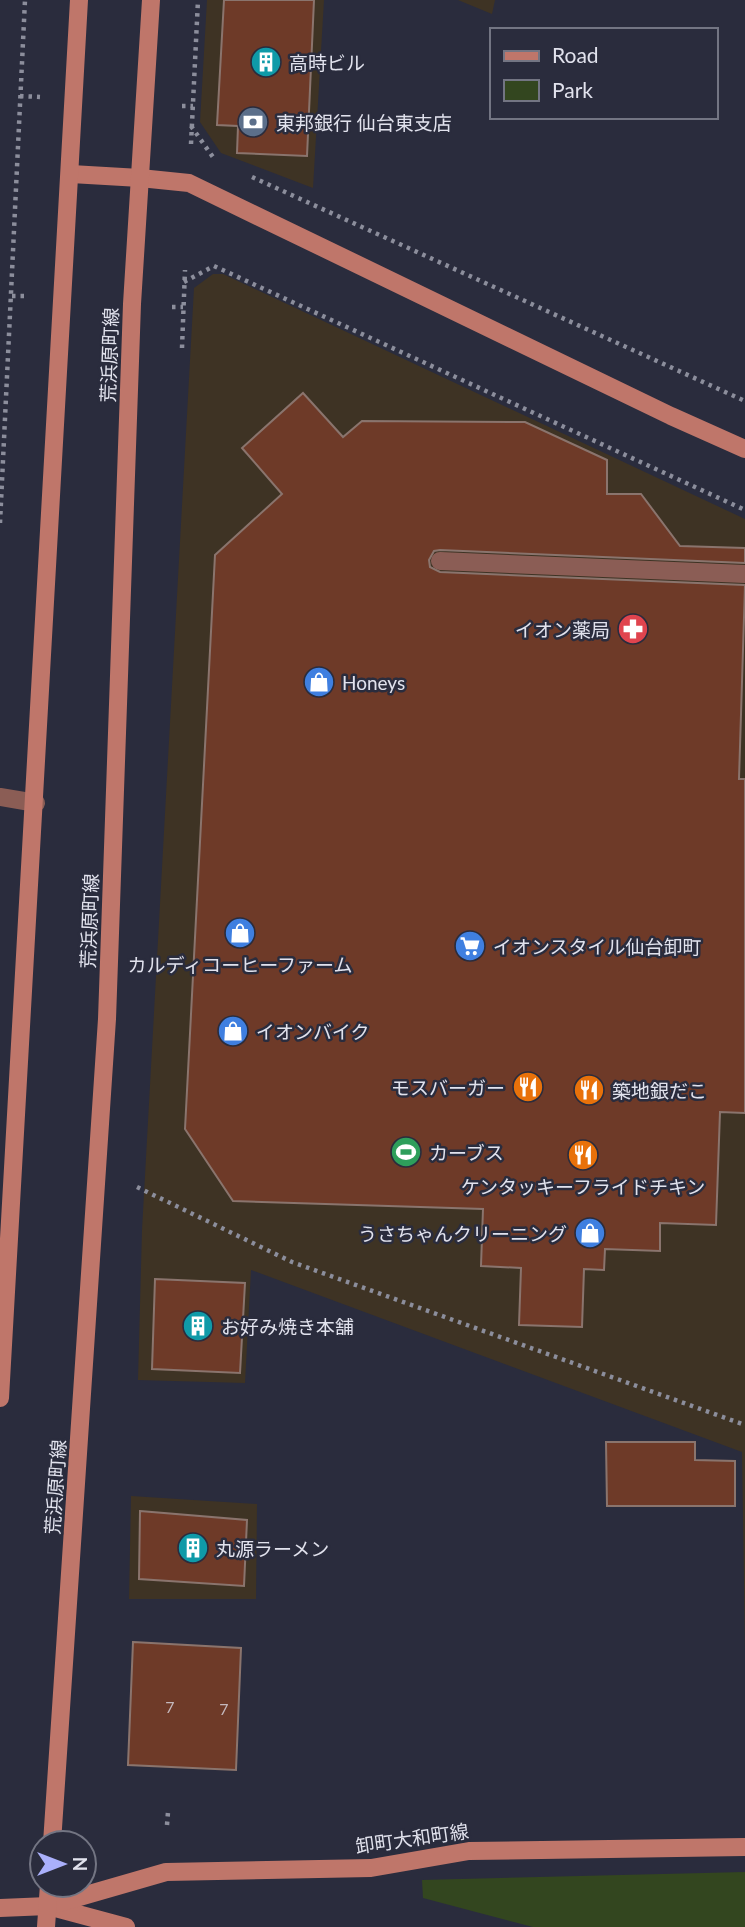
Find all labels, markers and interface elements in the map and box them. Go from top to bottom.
legend [490,28,717,119]
text: Road [552,42,599,67]
building icon: 高時ビル [249,45,283,79]
place label: 高時ビル [289,51,365,74]
text: Park [552,77,593,102]
bank icon: 東邦銀行 仙台東支店 [236,105,270,139]
place label: 東邦銀行 仙台東支店 [276,111,452,134]
street label: 荒浜原町線 [96,307,122,403]
pharmacy icon: イオン薬局 [616,612,650,646]
place label: イオン薬局 [515,618,610,641]
shop icon: Honeys [302,665,336,699]
place label: Honeys [342,671,405,694]
street label: 荒浜原町線 [76,873,102,969]
shop icon: カルディコーヒーファーム [223,916,257,950]
supermarket icon: イオンスタイル仙台卸町 [453,929,487,963]
place label: イオンスタイル仙台卸町 [493,935,702,958]
place label: カルディコーヒーファーム [128,953,352,976]
shop icon: イオンバイク [216,1014,250,1048]
place label: イオンバイク [256,1020,370,1043]
restaurant icon: モスバーガー [511,1070,545,1104]
restaurant icon: 築地銀だこ [572,1073,606,1107]
place label: モスバーガー [391,1076,505,1099]
place label: 築地銀だこ [612,1079,707,1102]
sports icon: カーブス [389,1135,423,1169]
restaurant icon: ケンタッキーフライドチキン [566,1138,600,1172]
place label: カーブス [429,1141,504,1164]
place label: ケンタッキーフライドチキン [461,1175,705,1198]
shop icon: うさちゃんクリーニング [573,1216,607,1250]
place label: うさちゃんクリーニング [358,1222,567,1245]
building icon: お好み焼き本舗 [181,1309,215,1343]
place label: お好み焼き本舗 [221,1315,354,1338]
street label: 荒浜原町線 [40,1439,70,1535]
building icon: 丸源ラーメン [176,1531,210,1565]
place label: 丸源ラーメン [216,1537,329,1560]
house number: 7 [165,1697,175,1716]
house number: 7 [219,1699,229,1718]
street label: 卸町大和町線 [354,1819,470,1857]
north arrow [28,1829,98,1899]
text: N [69,1857,92,1871]

